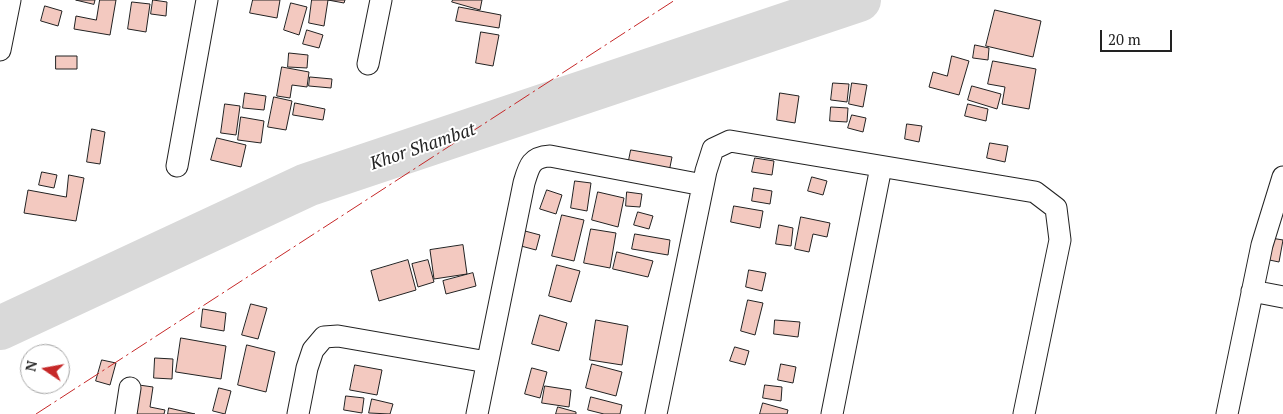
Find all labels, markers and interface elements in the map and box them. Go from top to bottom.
scale bar [1103,20,1176,52]
text: 20 m [1108,29,1141,49]
water label: Khor Shambat [367,119,479,175]
north arrow [20,344,70,394]
text: N [20,359,41,373]

